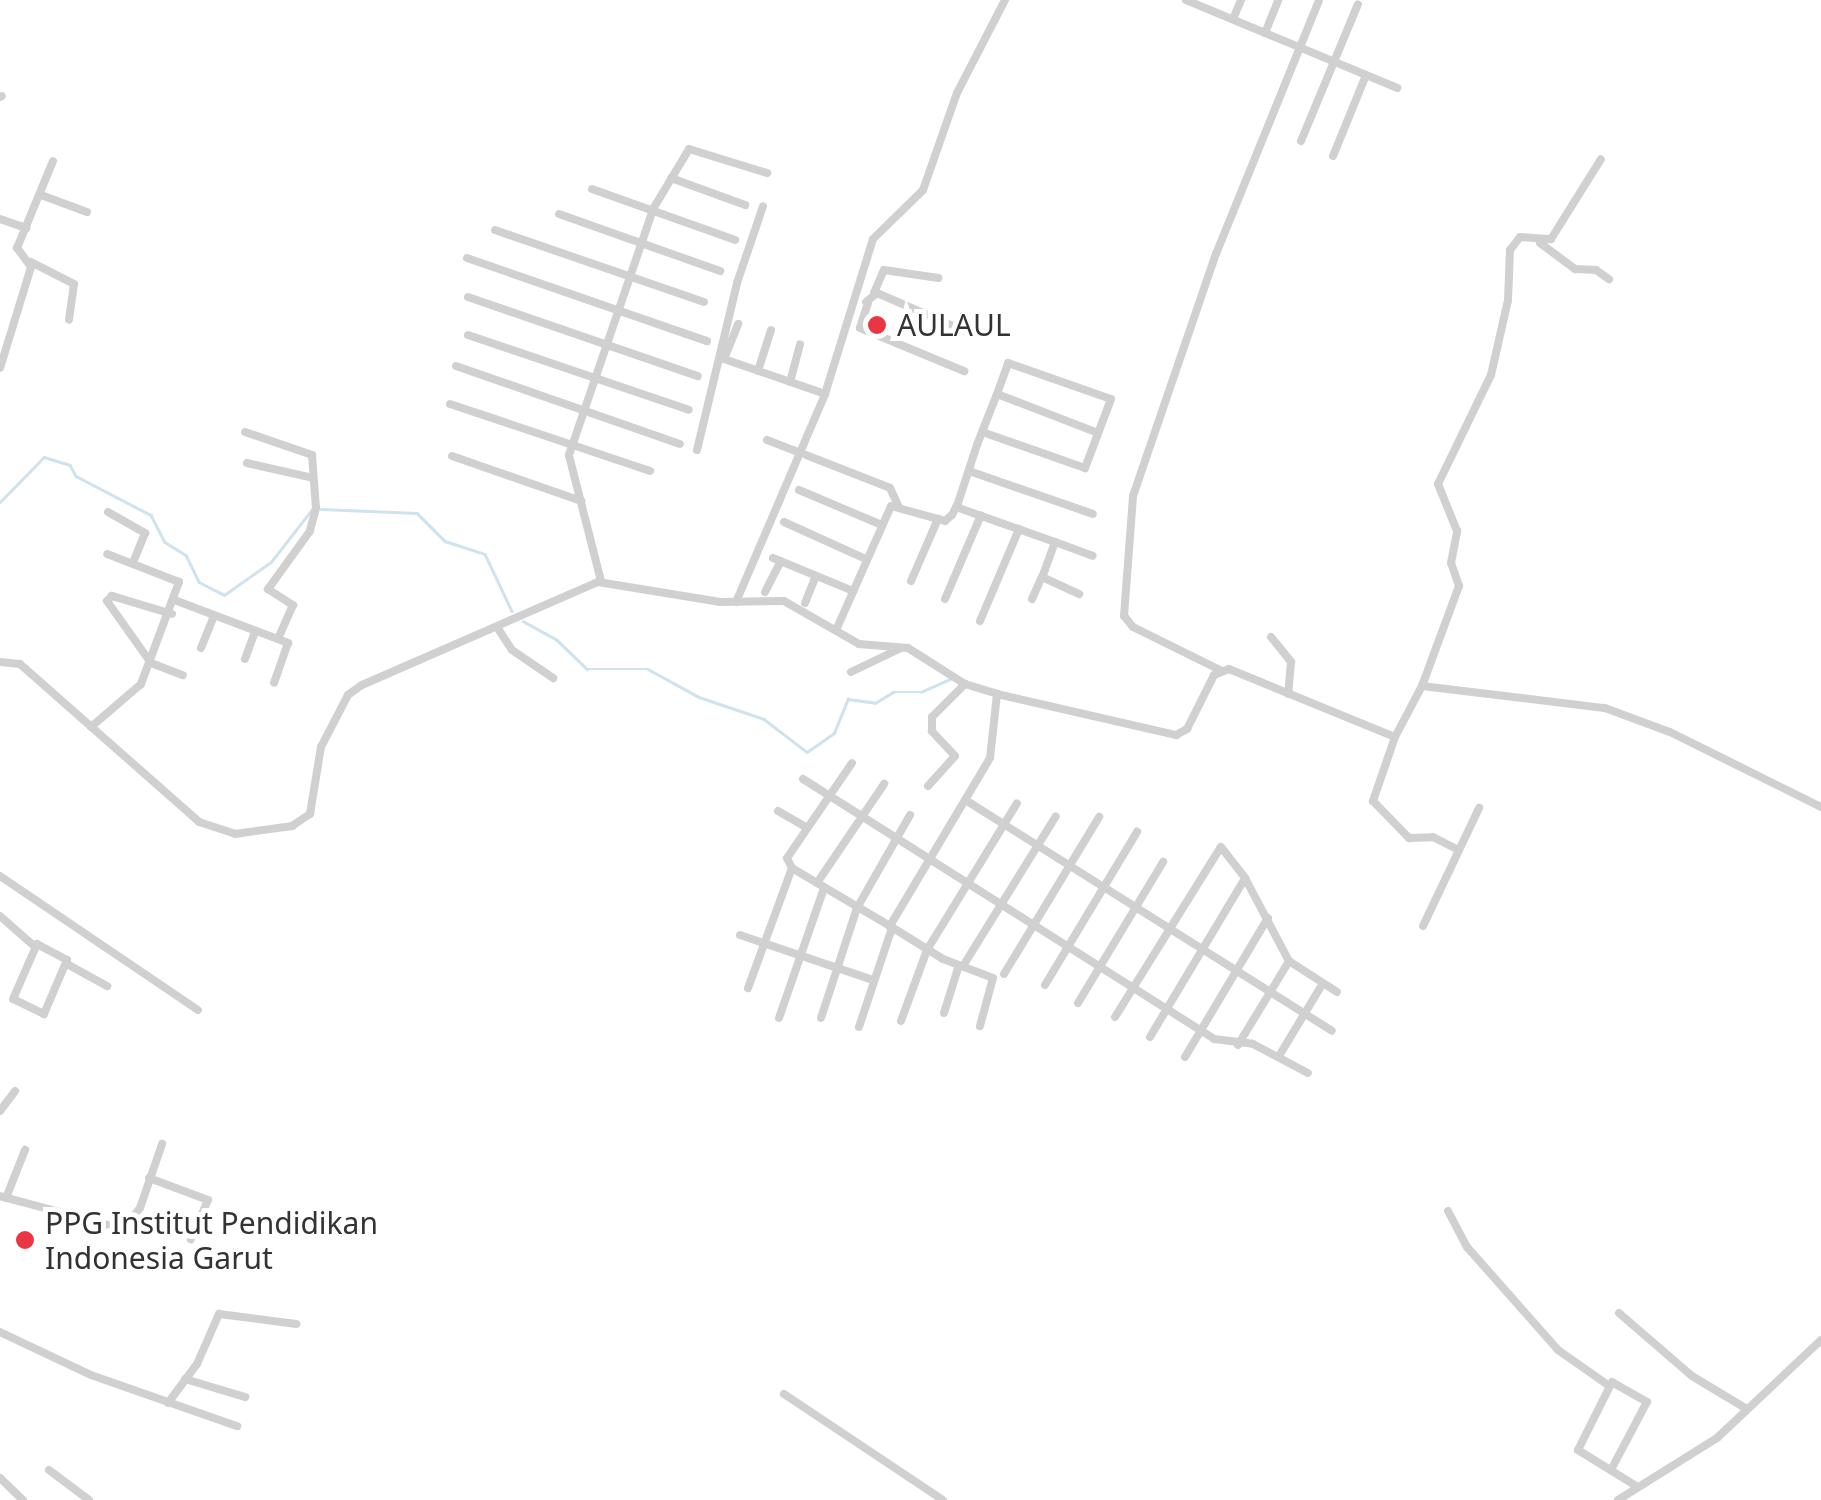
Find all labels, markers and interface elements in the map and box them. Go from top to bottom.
place label: AULAUL [897,307,1011,343]
marker: AULAUL [866,314,888,336]
place label: PPG Institut Pendidikan Indonesia Garut [45,1205,378,1276]
marker: PPG Institut Pendidikan Indonesia Garut [14,1229,36,1251]

